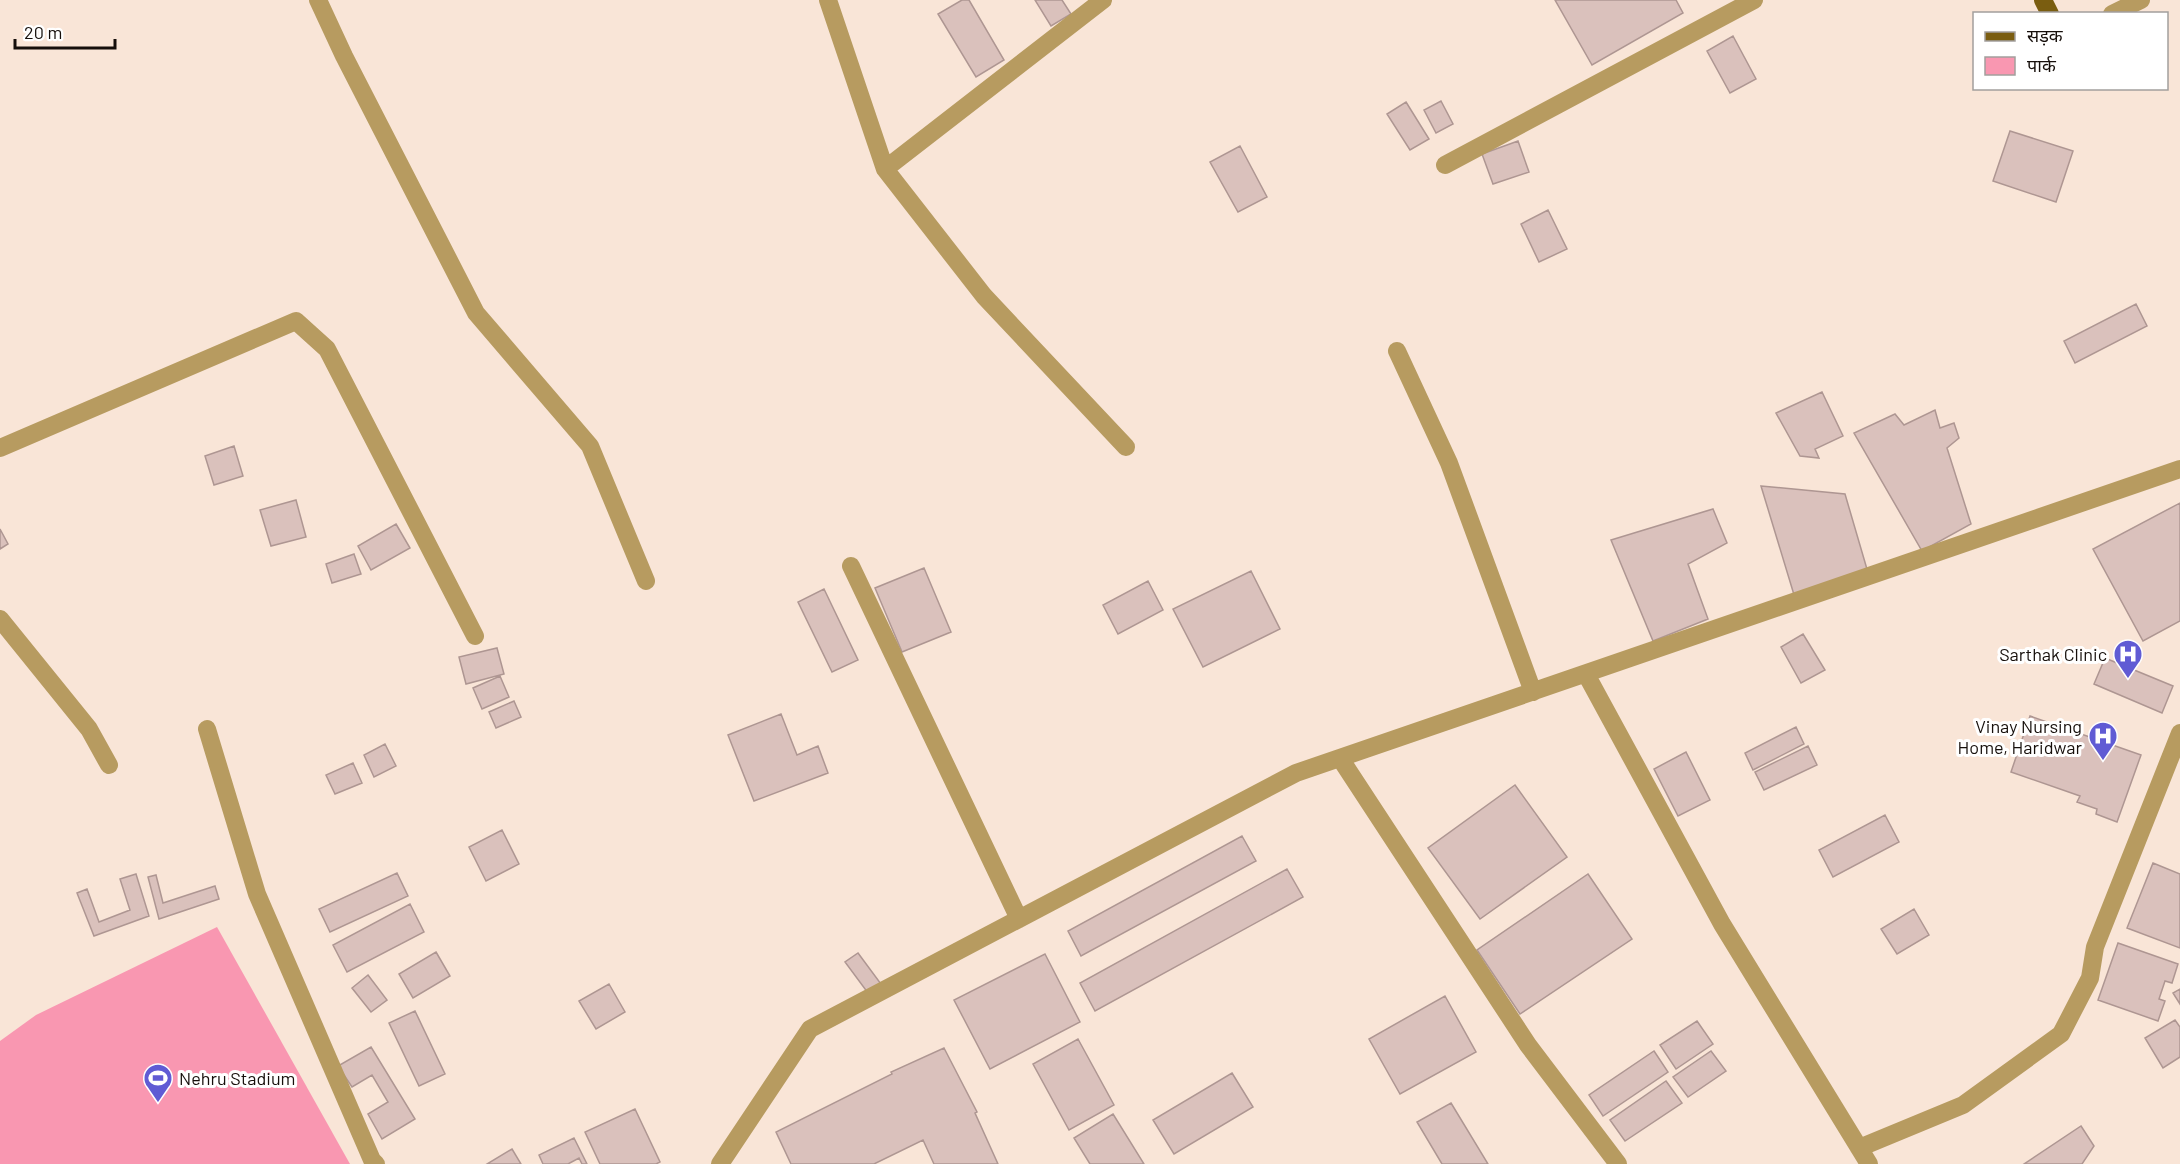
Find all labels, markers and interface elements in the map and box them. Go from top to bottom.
scale bar [15,12,116,50]
legend [1973,12,2168,90]
text: 20 m [24,21,62,43]
text: सड़क [2027,24,2064,46]
text: पार्क [2027,54,2057,76]
hospital icon: Sarthak Clinic [2112,638,2144,680]
place label: Sarthak Clinic [1999,643,2107,665]
place label: Vinay Nursing Home, Haridwar [1958,715,2082,758]
hospital icon: Vinay Nursing Home, Haridwar [2087,720,2119,762]
sports icon: Nehru Stadium [142,1062,174,1104]
place label: Nehru Stadium [179,1067,295,1089]

